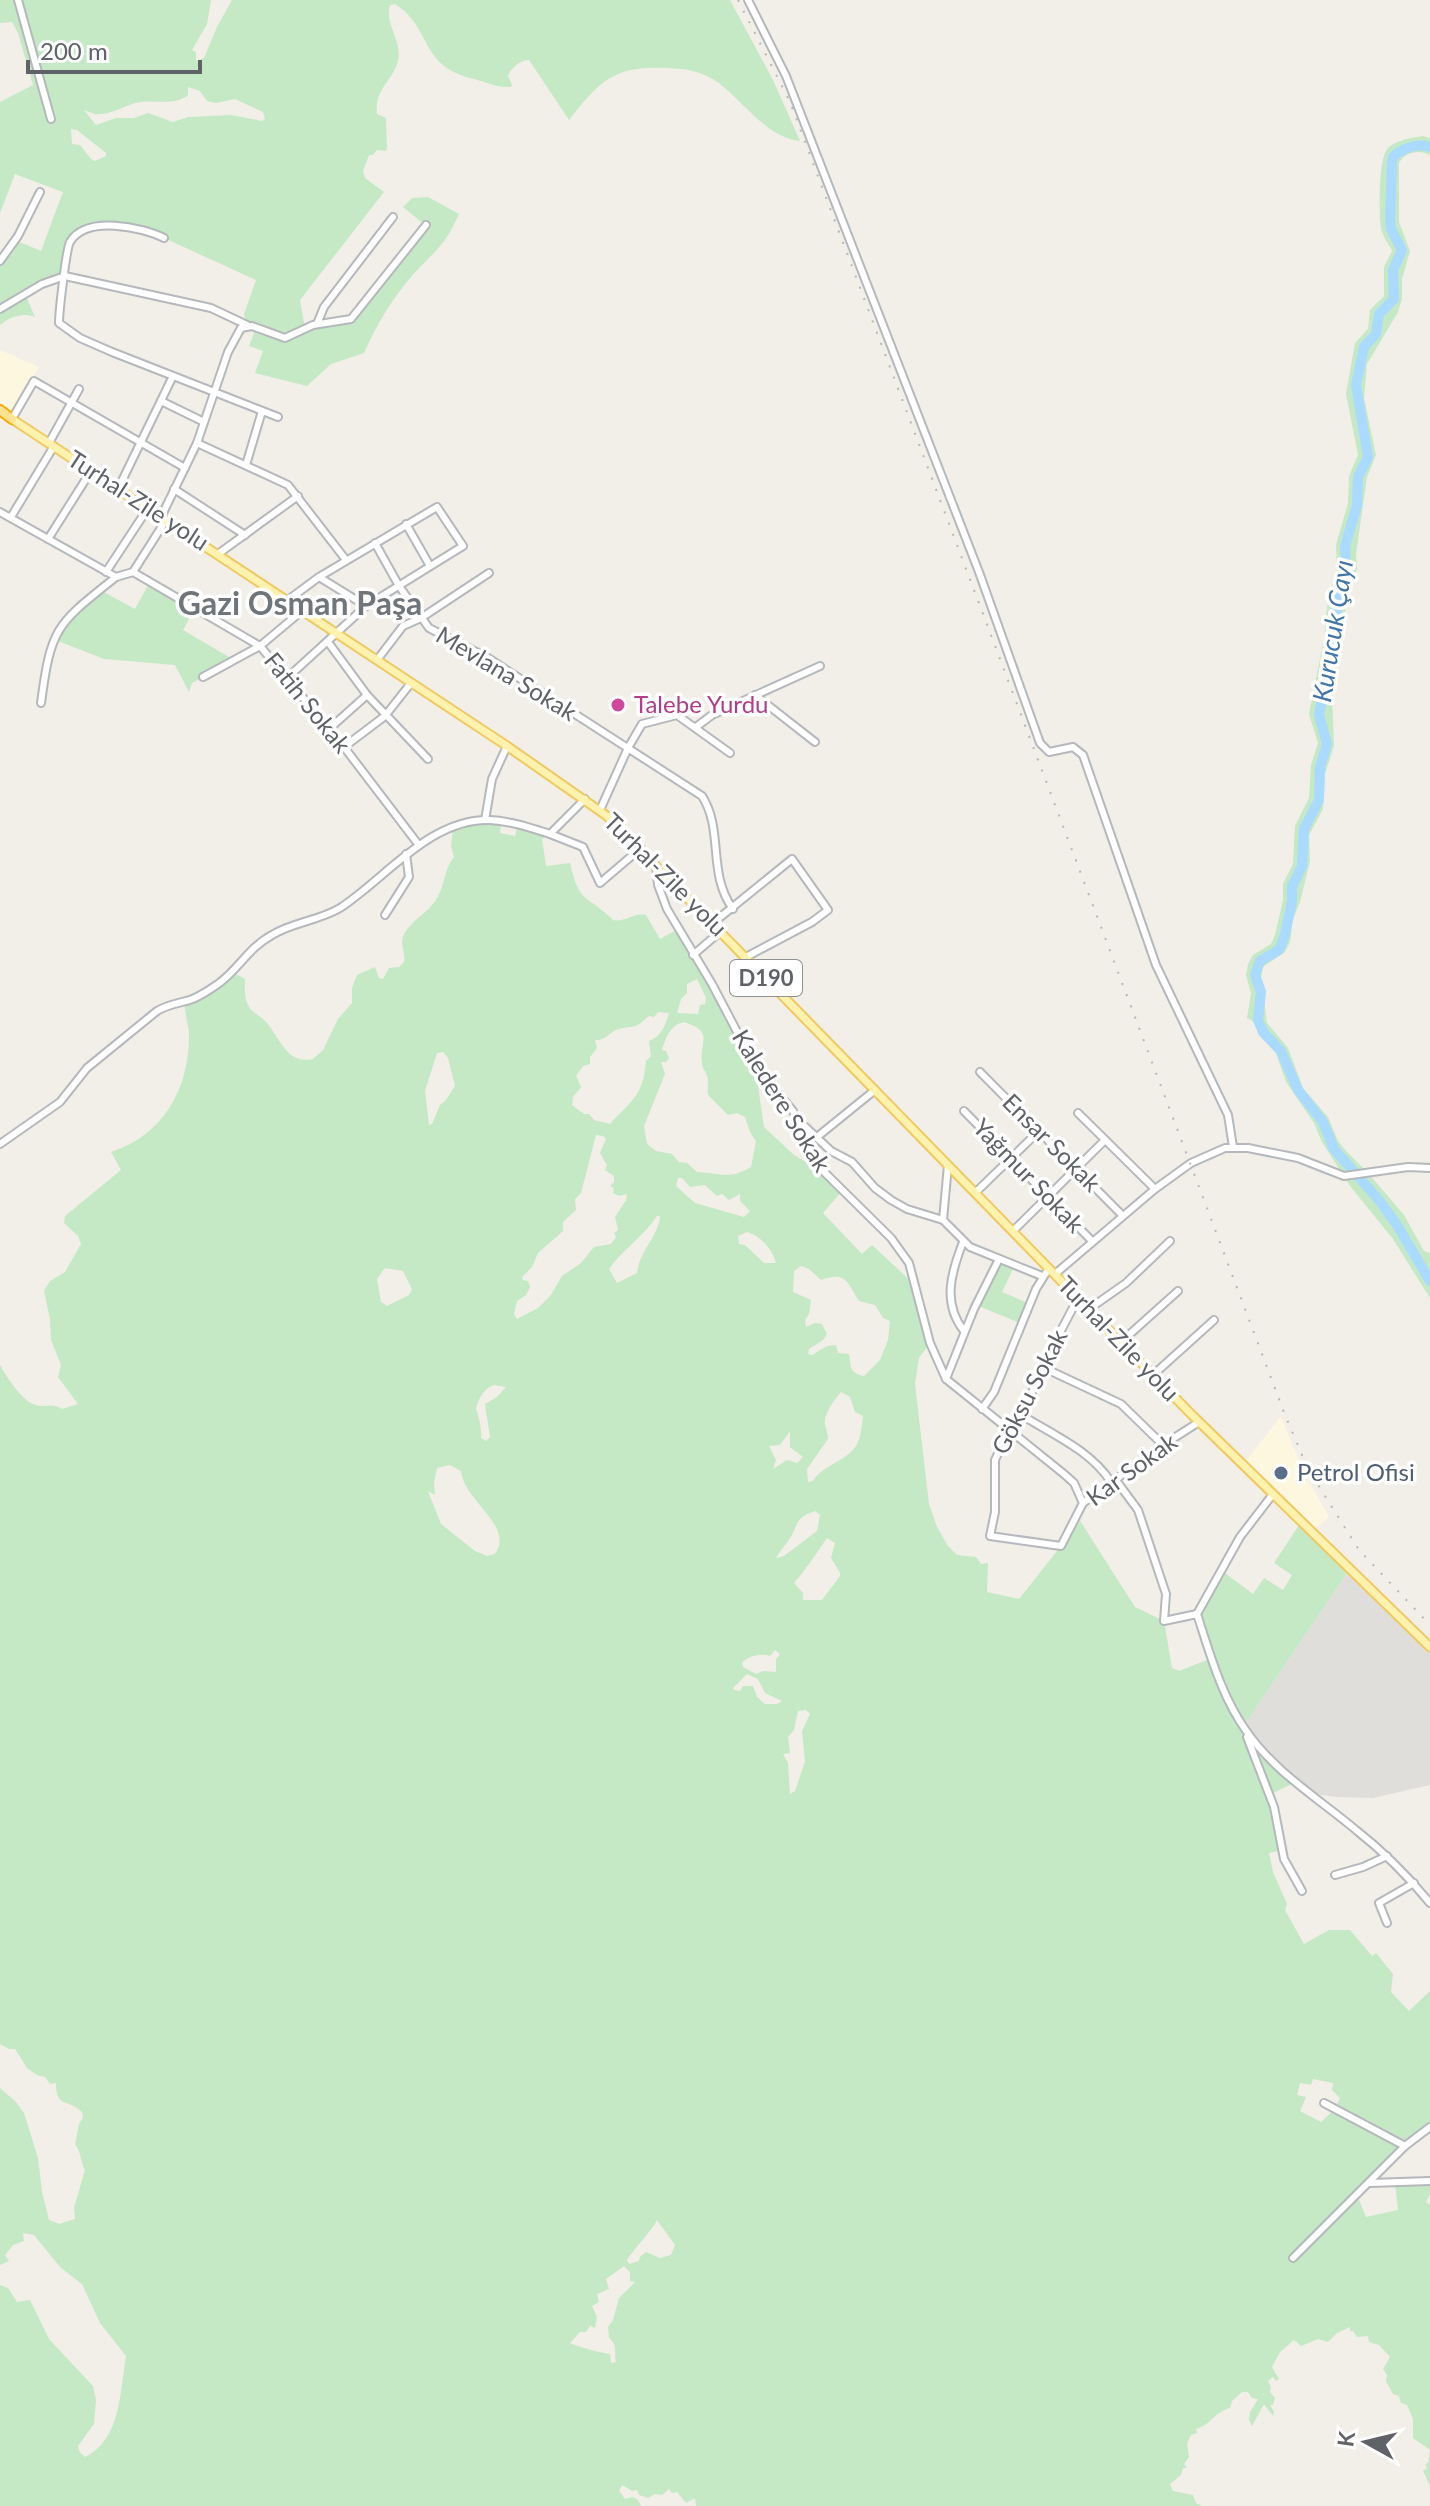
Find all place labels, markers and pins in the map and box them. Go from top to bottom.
place label: Talebe Yurdu [634,689,768,718]
marker: Talebe Yurdu [609,696,627,714]
place label: Petrol Ofisi [1297,1457,1415,1486]
marker: Petrol Ofisi [1272,1464,1290,1482]

